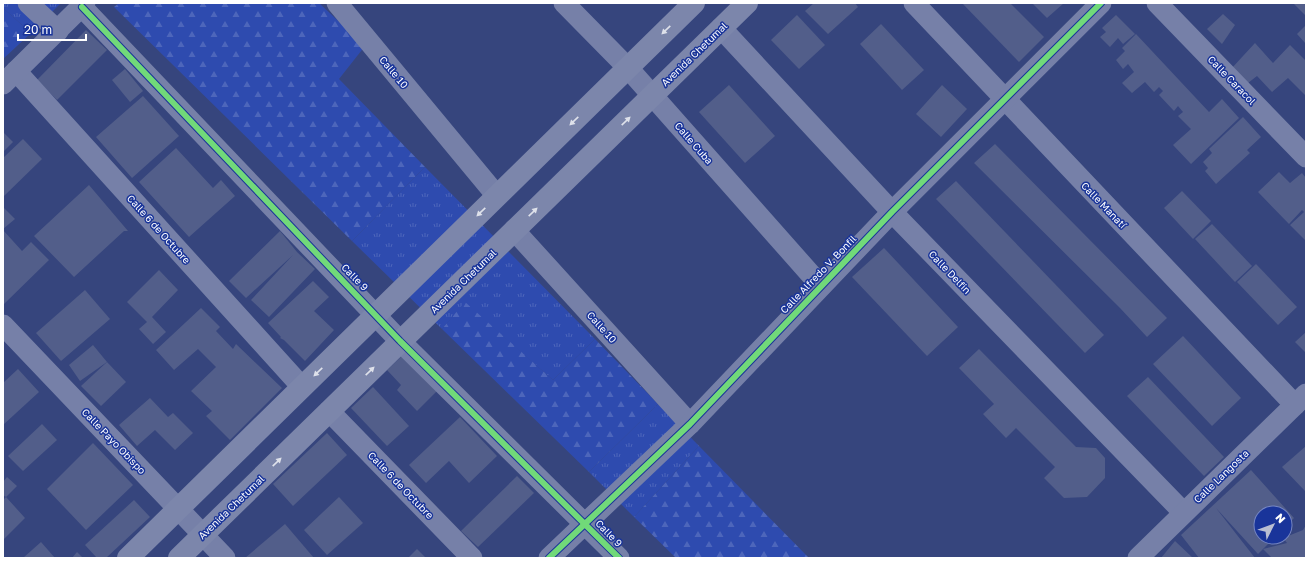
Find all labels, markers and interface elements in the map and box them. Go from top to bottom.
scale bar [18,16,86,42]
street label: Avenida Chetumal [659,19,729,89]
text: 20 m [24,22,52,37]
one-way arrow [661,25,671,35]
street label: Calle Caracol [1206,53,1258,107]
street label: Calle 10 [377,54,411,90]
one-way arrow [569,116,579,126]
one-way arrow [621,116,631,126]
street label: Calle Cuba [673,120,715,166]
street label: Calle Manatí [1079,179,1130,232]
street label: Calle 6 de Octubre [125,192,193,266]
one-way arrow [476,207,486,217]
one-way arrow [528,207,538,217]
street label: Calle Alfredo V. Bonfil [778,232,858,316]
street label: Avenida Chetumal [428,246,498,316]
street label: Calle Delfin [926,248,974,296]
street label: Calle 9 [339,261,371,293]
street label: Calle 10 [585,309,619,345]
one-way arrow [313,367,323,376]
one-way arrow [365,367,375,376]
street label: Calle Payo Obispo [80,406,148,476]
street label: Calle Langosta [1191,447,1251,505]
street label: Calle 6 de Octubre [366,449,436,521]
one-way arrow [272,457,282,467]
street label: Avenida Chetumal [196,472,266,542]
north arrow [1253,505,1293,545]
text: N [1273,511,1288,525]
street label: Calle 9 [593,517,625,549]

